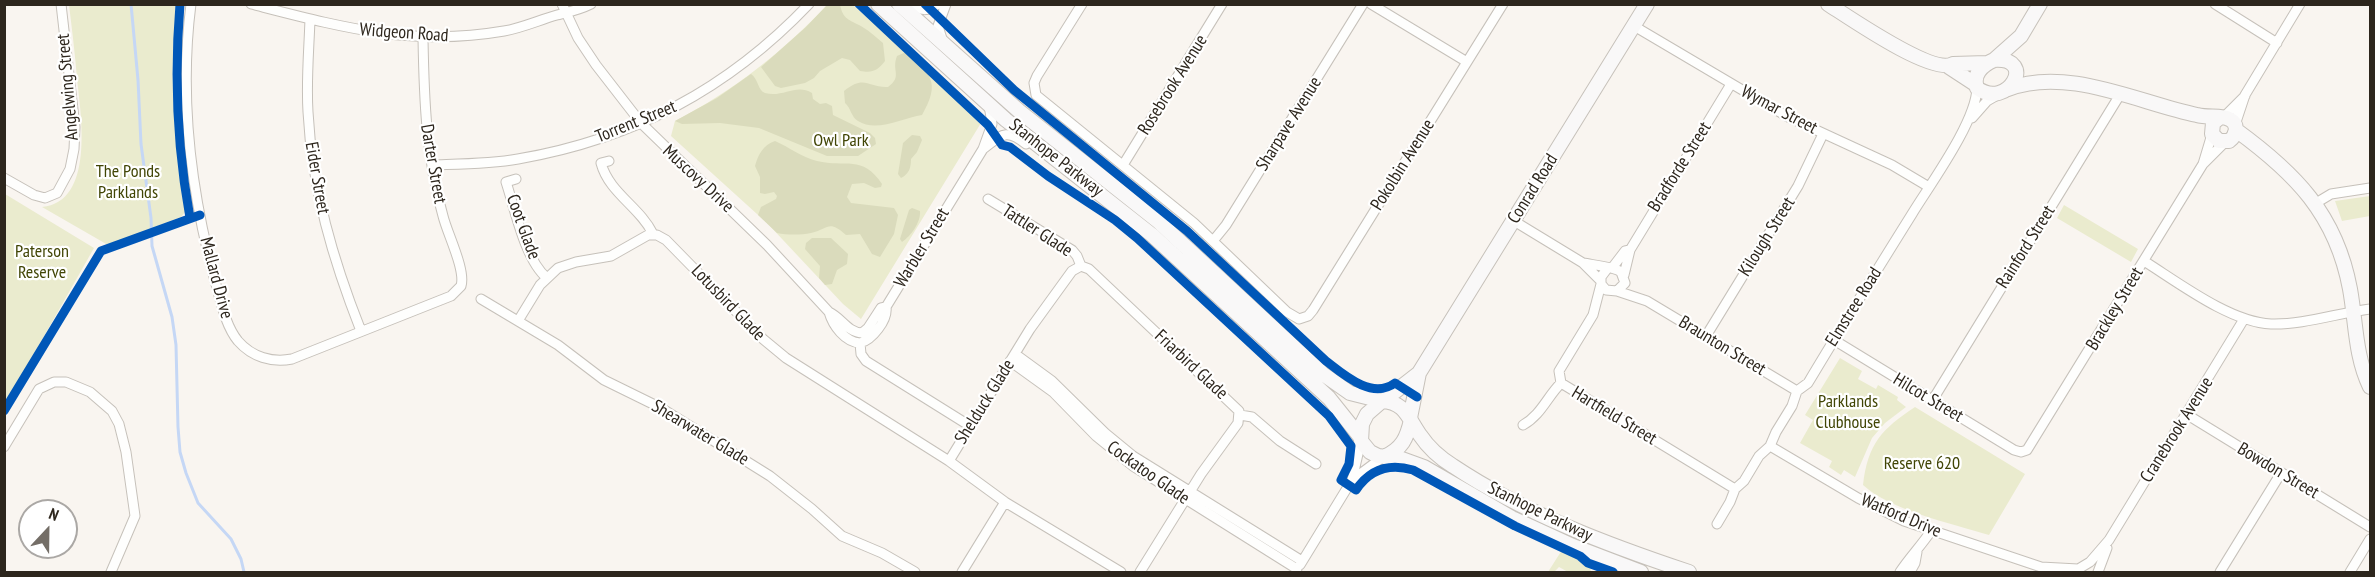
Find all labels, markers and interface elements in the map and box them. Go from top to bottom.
street label: Widgeon Road [359,19,449,47]
street label: Rosebrook Avenue [1134,31,1212,139]
street label: Angelwing Street [53,33,83,141]
street label: Sharpave Avenue [1252,73,1326,175]
street label: Wymar Street [1737,81,1821,139]
street label: Torrent Street [592,96,680,148]
street label: Stanhope Parkway [1004,114,1108,202]
street label: Pokolbin Avenue [1367,116,1439,214]
street label: Bradforde Street [1644,118,1716,216]
street label: Darter Street [415,123,451,205]
park label: Owl Park [813,130,869,152]
street label: Eider Street [300,140,334,216]
street label: Muscovy Drive [658,141,738,217]
street label: Conrad Road [1503,150,1563,228]
park label: The Ponds Parklands [96,161,160,204]
street label: Coot Glade [501,192,545,262]
street label: Kilough Street [1734,193,1800,281]
street label: Tattler Glade [998,200,1076,262]
street label: Rainford Street [1992,202,2060,292]
street label: Warbler Street [890,204,954,292]
street label: Mallard Drive [195,235,237,321]
park label: Paterson Reserve [15,241,69,284]
street label: Lotusbird Glade [687,261,769,345]
street label: Elmstree Road [1821,264,1887,350]
street label: Brackley Street [2082,264,2148,354]
street label: Braunton Street [1674,312,1770,380]
street label: Friarbird Glade [1150,326,1232,404]
street label: Shelduck Glade [951,356,1019,448]
street label: Hilcot Street [1889,369,1967,427]
street label: Cranebrook Avenue [2136,373,2218,487]
street label: Hartfield Street [1567,382,1661,450]
park label: Parklands Clubhouse [1815,391,1881,434]
street label: Shearwater Glade [648,396,752,470]
street label: Cockatoo Glade [1103,437,1193,509]
street label: Bowdon Street [2233,438,2323,504]
park label: Reserve 620 [1884,453,1960,475]
street label: Stanhope Parkway [1484,477,1596,547]
street label: Watford Drive [1858,489,1944,543]
north arrow [18,499,78,559]
text: N [46,503,62,525]

